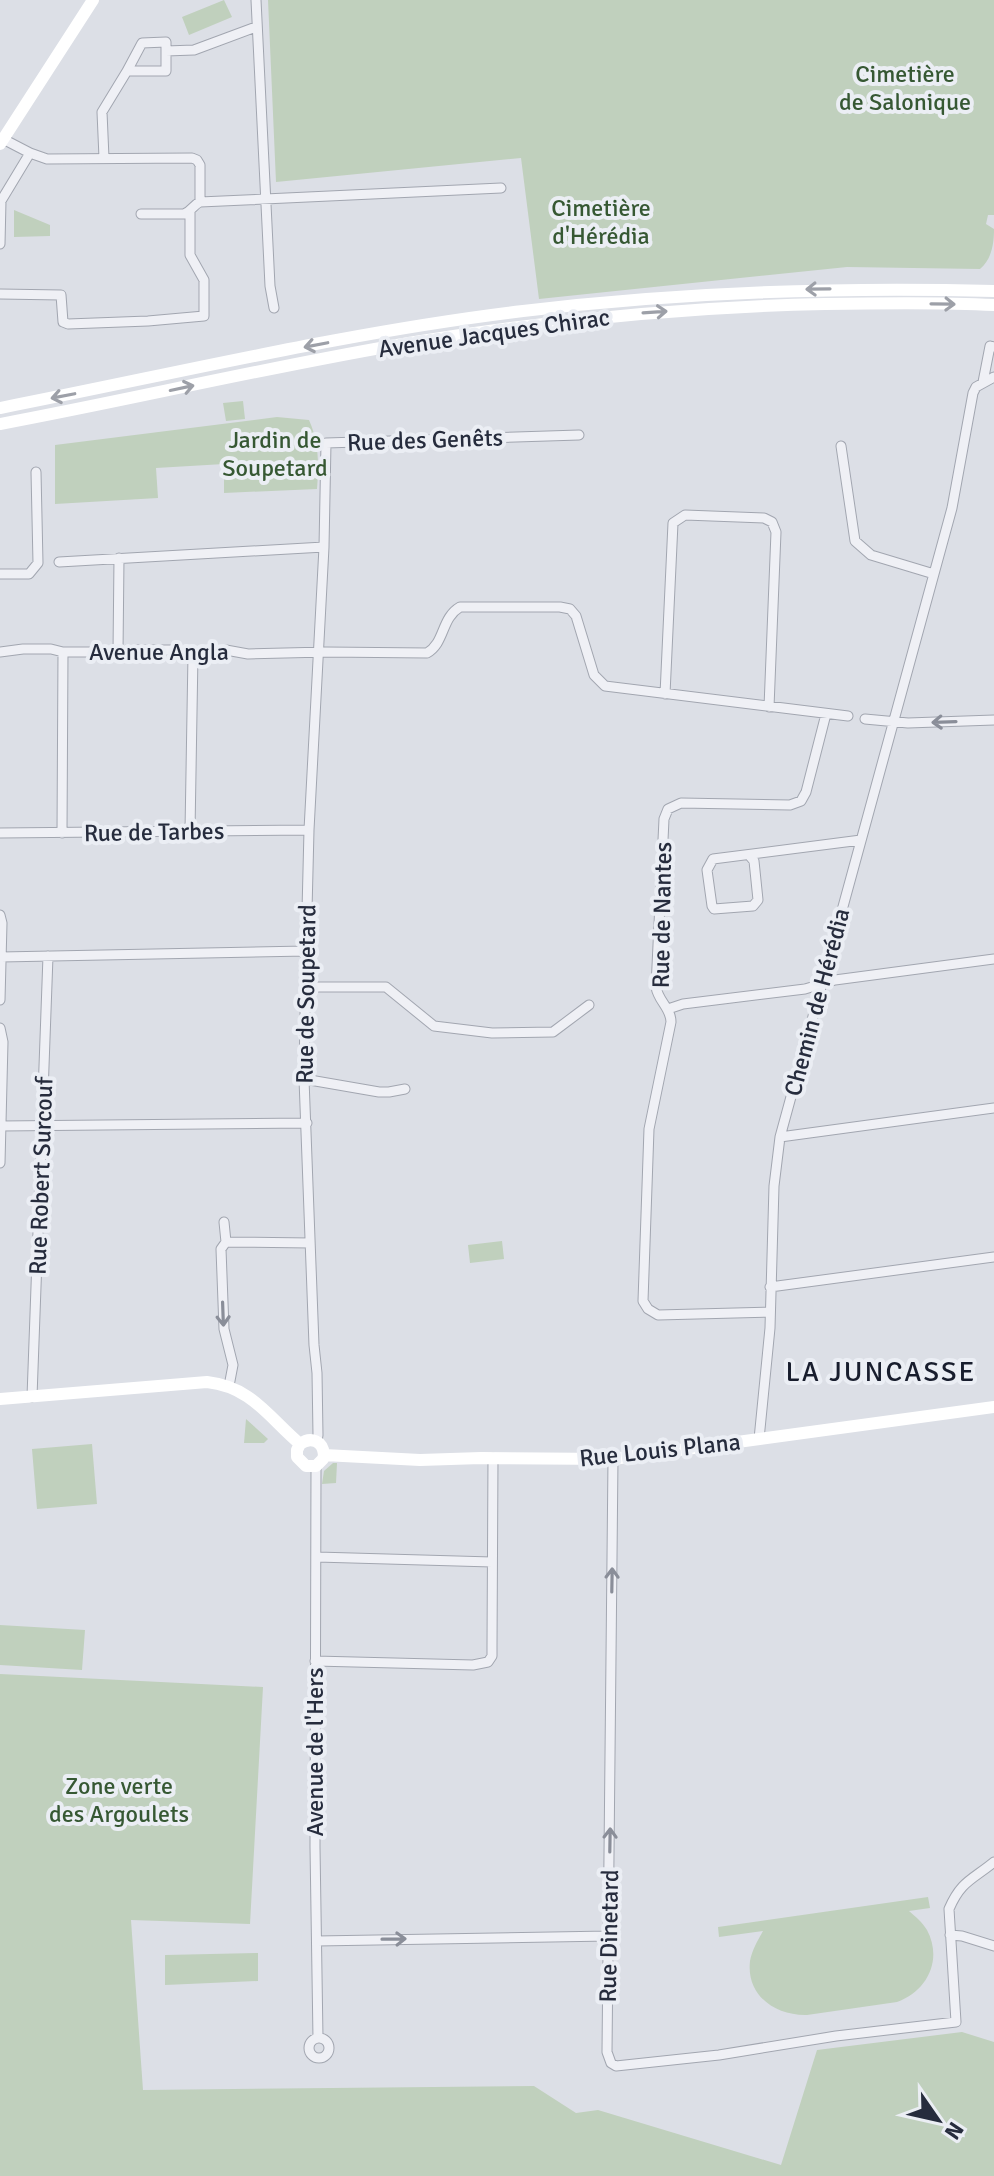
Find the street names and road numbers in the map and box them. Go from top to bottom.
street label: Avenue Jacques Chirac [376,302,612,364]
street label: Rue des Genêts [346,422,504,458]
street label: Avenue Angla [89,637,229,667]
street label: Rue de Tarbes [84,816,224,848]
street label: Rue de Nantes [646,841,678,989]
street label: Rue de Soupetard [289,904,323,1084]
street label: Chemin de Hérédia [777,905,857,1099]
street label: Rue Robert Surcouf [23,1075,59,1276]
street label: Rue Louis Plana [578,1427,742,1473]
street label: Avenue de l'Hers [300,1667,330,1837]
street label: Rue Dinetard [593,1869,625,2003]

